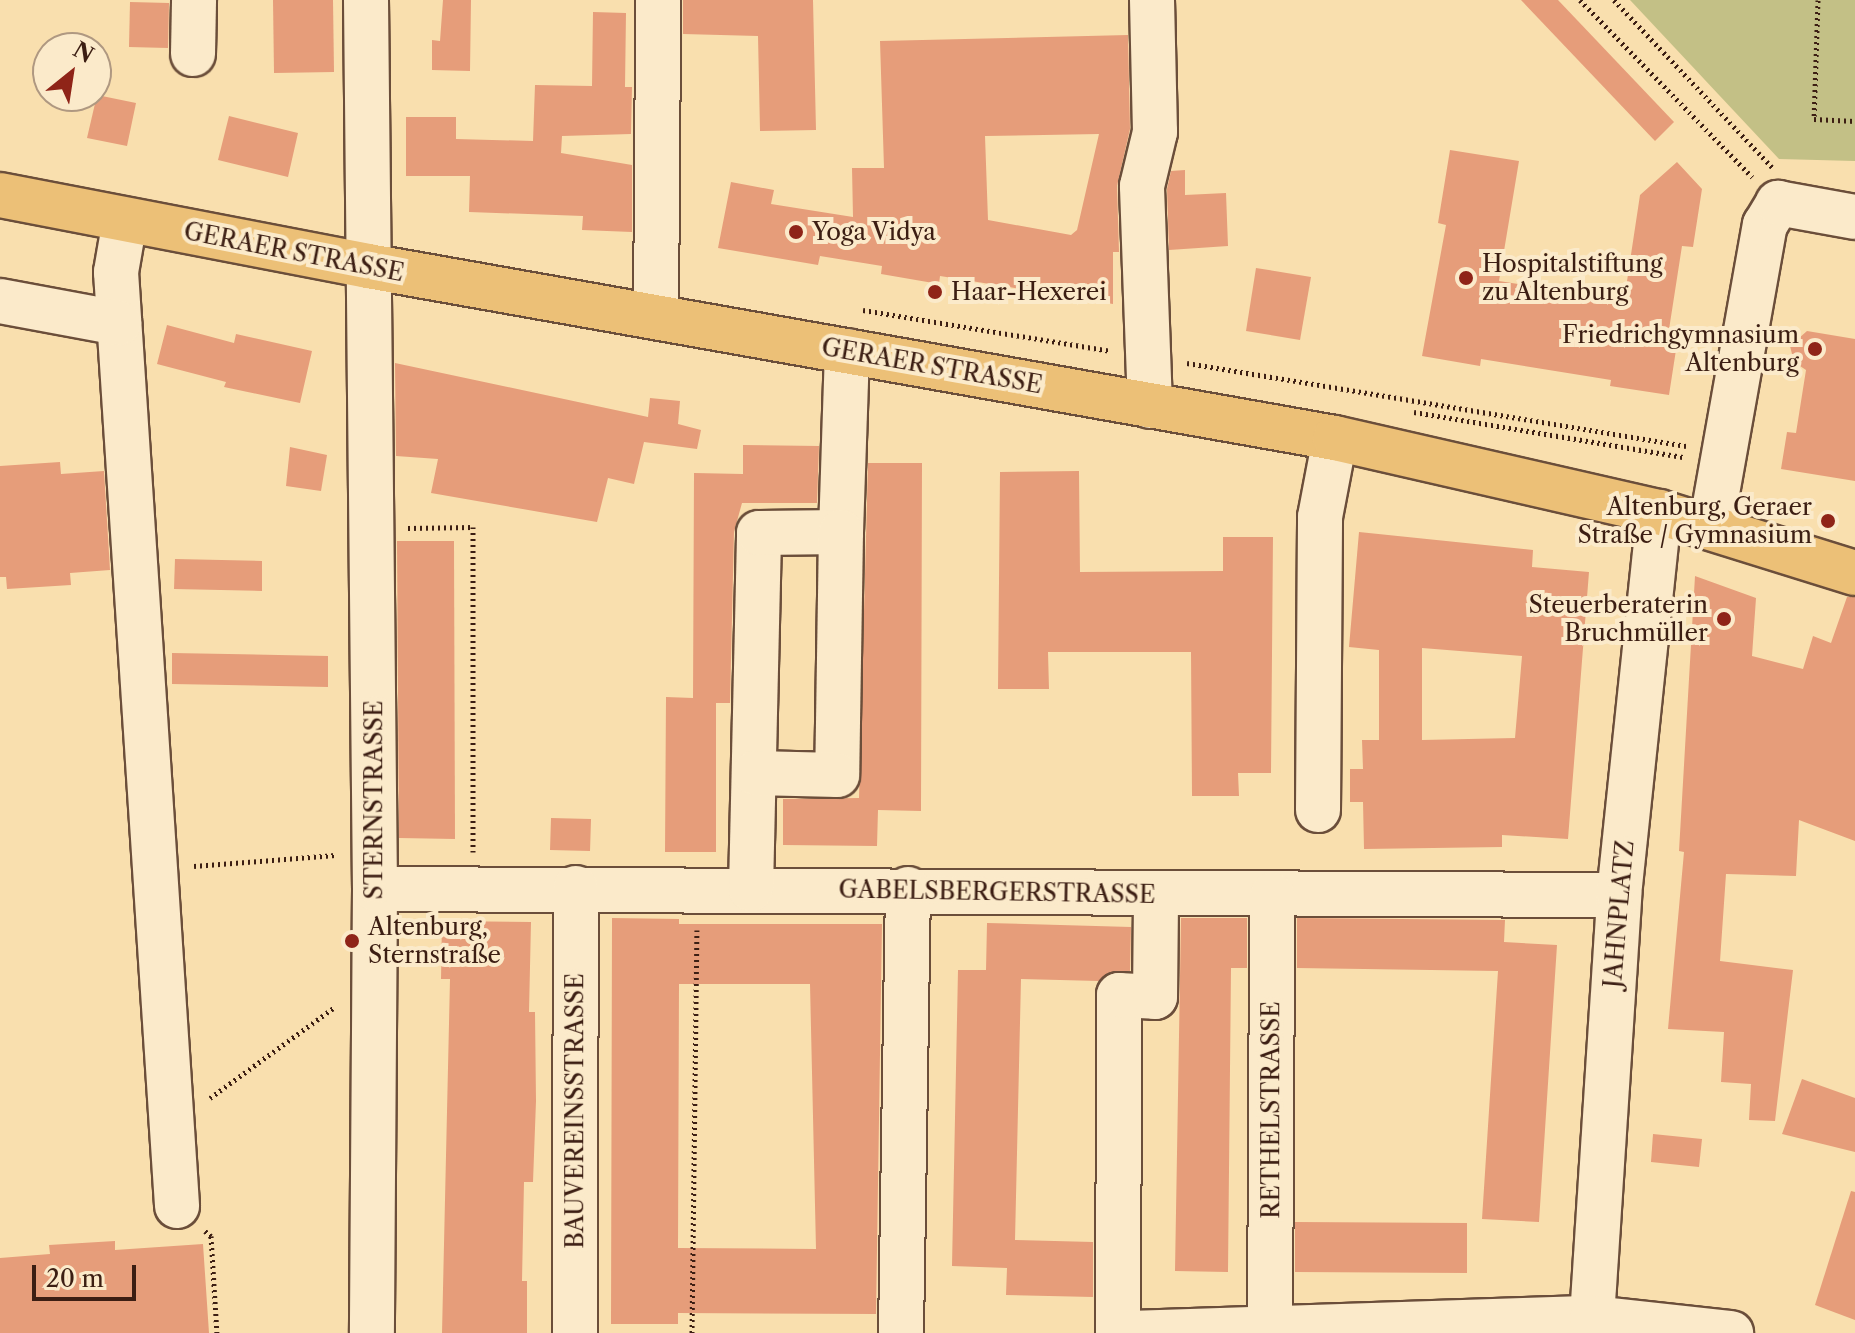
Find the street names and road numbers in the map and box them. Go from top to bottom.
street label: GERAER STRASSE [181,216,407,288]
street label: GERAER STRASSE [819,332,1045,400]
street label: STERNSTRASSE [360,700,388,900]
street label: JAHNPLATZ [1598,839,1640,989]
street label: GABELSBERGERSTRASSE [838,875,1156,909]
street label: BAUVEREINSSTRASSE [561,973,589,1249]
street label: RETHELSTRASSE [1257,1001,1285,1219]

